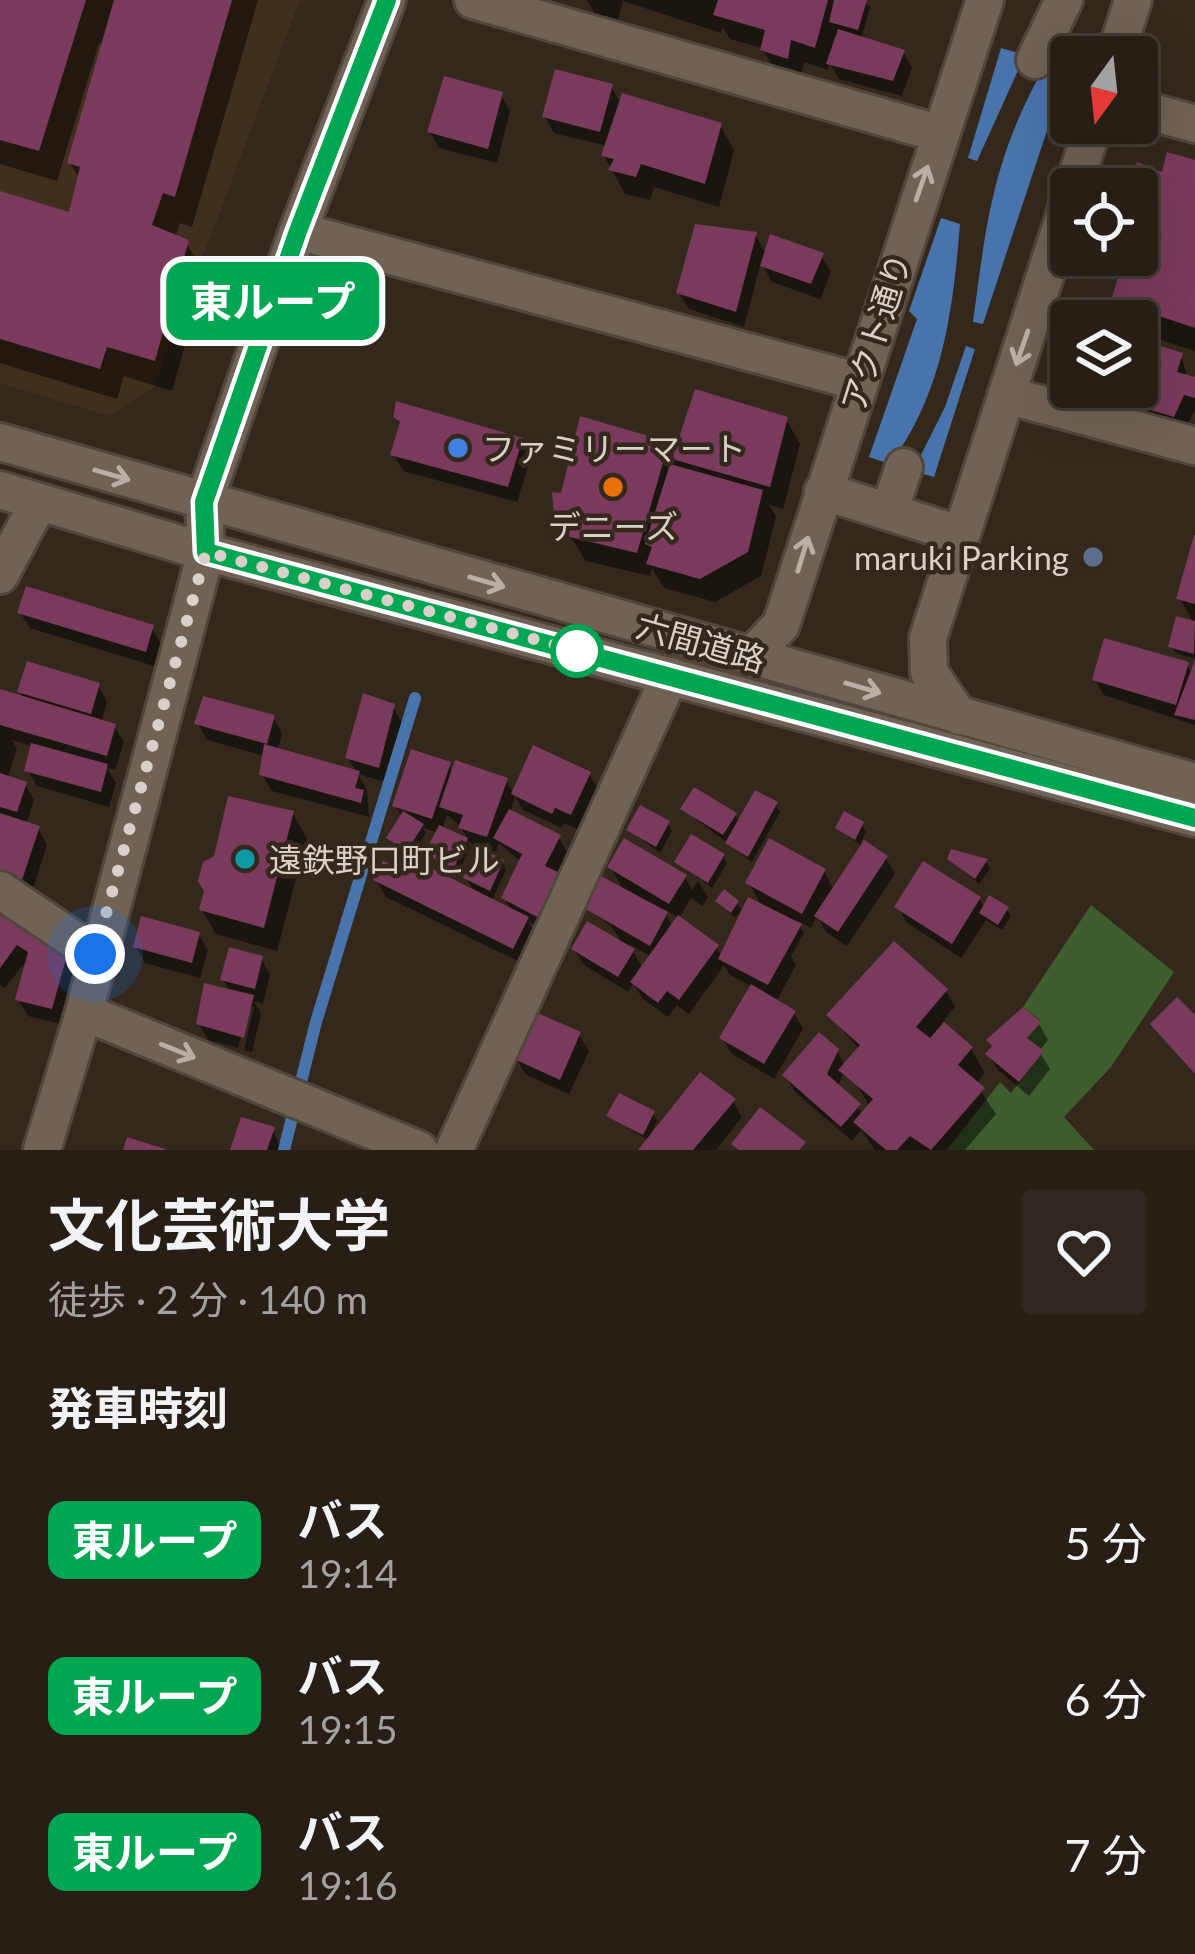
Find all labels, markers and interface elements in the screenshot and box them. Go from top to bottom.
north arrow [1050,36,1158,144]
map controls [1050,36,1158,408]
one-way arrow [913,165,934,202]
button: locate [1050,168,1158,276]
street label: アクト通り [832,248,918,416]
line badge: 東ループ [189,262,357,340]
text: 東ループ [190,276,356,326]
button: layers [1050,300,1158,408]
one-way arrow [1010,328,1031,365]
place label: ファミリーマート [482,428,746,468]
marker: ファミリーマート [445,435,471,461]
one-way arrow [92,465,130,487]
marker: デニーズ [600,474,626,500]
place label: デニーズ [548,506,678,546]
one-way arrow [793,536,815,574]
place label: maruki Parking [854,537,1069,577]
marker: maruki Parking [1080,544,1106,570]
one-way arrow [468,572,506,594]
street label: 六間道路 [632,605,770,679]
unlabelled marker [552,626,602,676]
one-way arrow [843,678,881,700]
place label: 遠鉄野口町ビル [269,839,500,879]
marker: 遠鉄野口町ビル [232,846,258,872]
your location [65,924,125,984]
one-way arrow [159,1042,196,1063]
button: heart [1021,1189,1147,1315]
text: 文化芸術大学 [48,1190,390,1258]
text: 徒歩 · 2 分 · 140 m [48,1276,368,1322]
text: 発車時刻 [48,1381,228,1435]
text: バス [297,1493,388,1547]
text: 東ループ [72,1515,237,1565]
text: 5 分 [1064,1516,1147,1570]
text: 19:14 [297,1550,398,1596]
text: バス [297,1649,388,1703]
text: 東ループ [72,1671,237,1721]
text: 6 分 [1064,1672,1147,1726]
text: 19:15 [297,1706,398,1752]
text: バス [297,1805,388,1859]
text: 東ループ [72,1827,237,1877]
text: 7 分 [1064,1828,1147,1882]
text: 19:16 [297,1862,398,1908]

